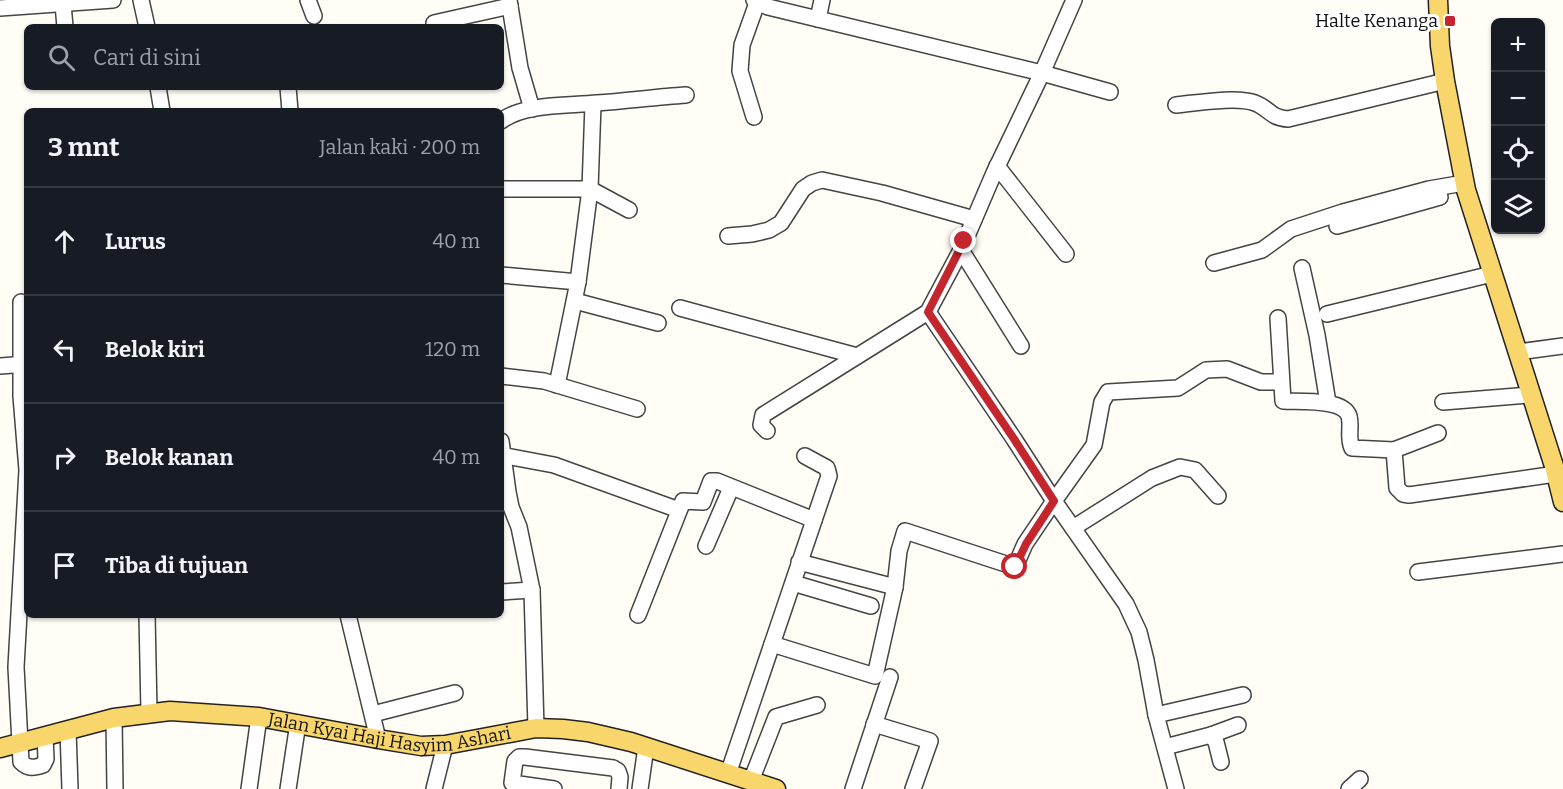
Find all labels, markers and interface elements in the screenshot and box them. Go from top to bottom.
place label: Halte Kenanga [1315,10,1438,32]
marker: Halte Kenanga [1443,14,1457,28]
map controls [1491,18,1545,234]
button: + [1491,18,1545,72]
search box [24,24,504,90]
icon: search [45,41,78,74]
text: Cari di sini [93,44,201,71]
button: − [1491,72,1545,126]
button: locate [1491,126,1545,180]
text: 3 mnt [48,132,119,163]
text: Jalan kaki · 200 m [319,135,480,159]
button: layers [1491,180,1545,234]
icon: ahead [48,225,81,258]
route end [950,227,976,253]
text: Lurus [105,228,166,255]
text: 40 m [432,229,480,253]
icon: left [48,333,81,366]
text: Belok kiri [105,336,205,363]
text: 120 m [425,337,480,361]
icon: right [48,441,81,474]
text: Belok kanan [105,444,233,471]
text: 40 m [432,445,480,469]
icon: arrive [48,549,81,582]
text: Tiba di tujuan [105,552,248,579]
route start [1001,553,1027,579]
street label: Jalan Kyai Haji Hasyim Ashari [265,708,513,757]

